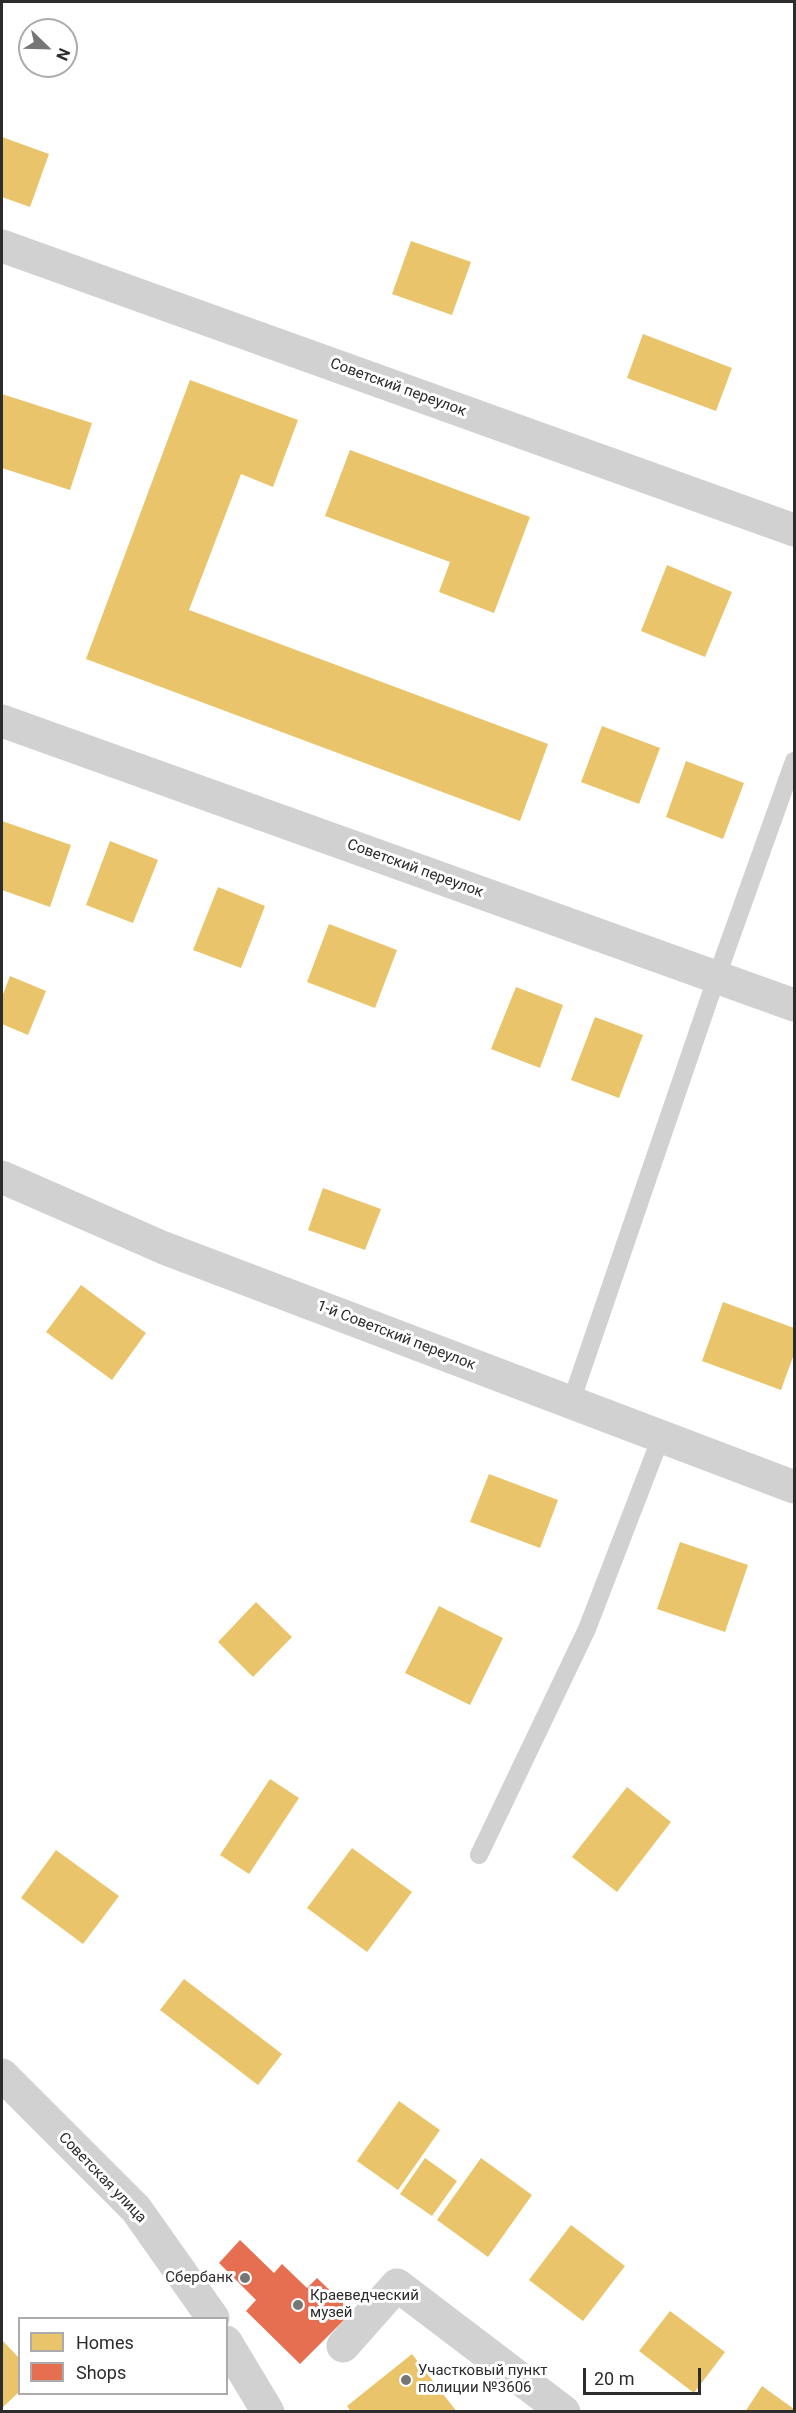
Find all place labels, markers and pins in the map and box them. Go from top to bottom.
place label: Сбербанк [165,2269,233,2287]
marker: Сбербанк [238,2271,252,2285]
place label: Краеведческий музей [310,2287,419,2322]
marker: Краеведческий музей [291,2298,305,2312]
place label: Участковый пункт полиции №3606 [418,2362,547,2397]
marker: Участковый пункт полиции №3606 [399,2373,413,2387]

